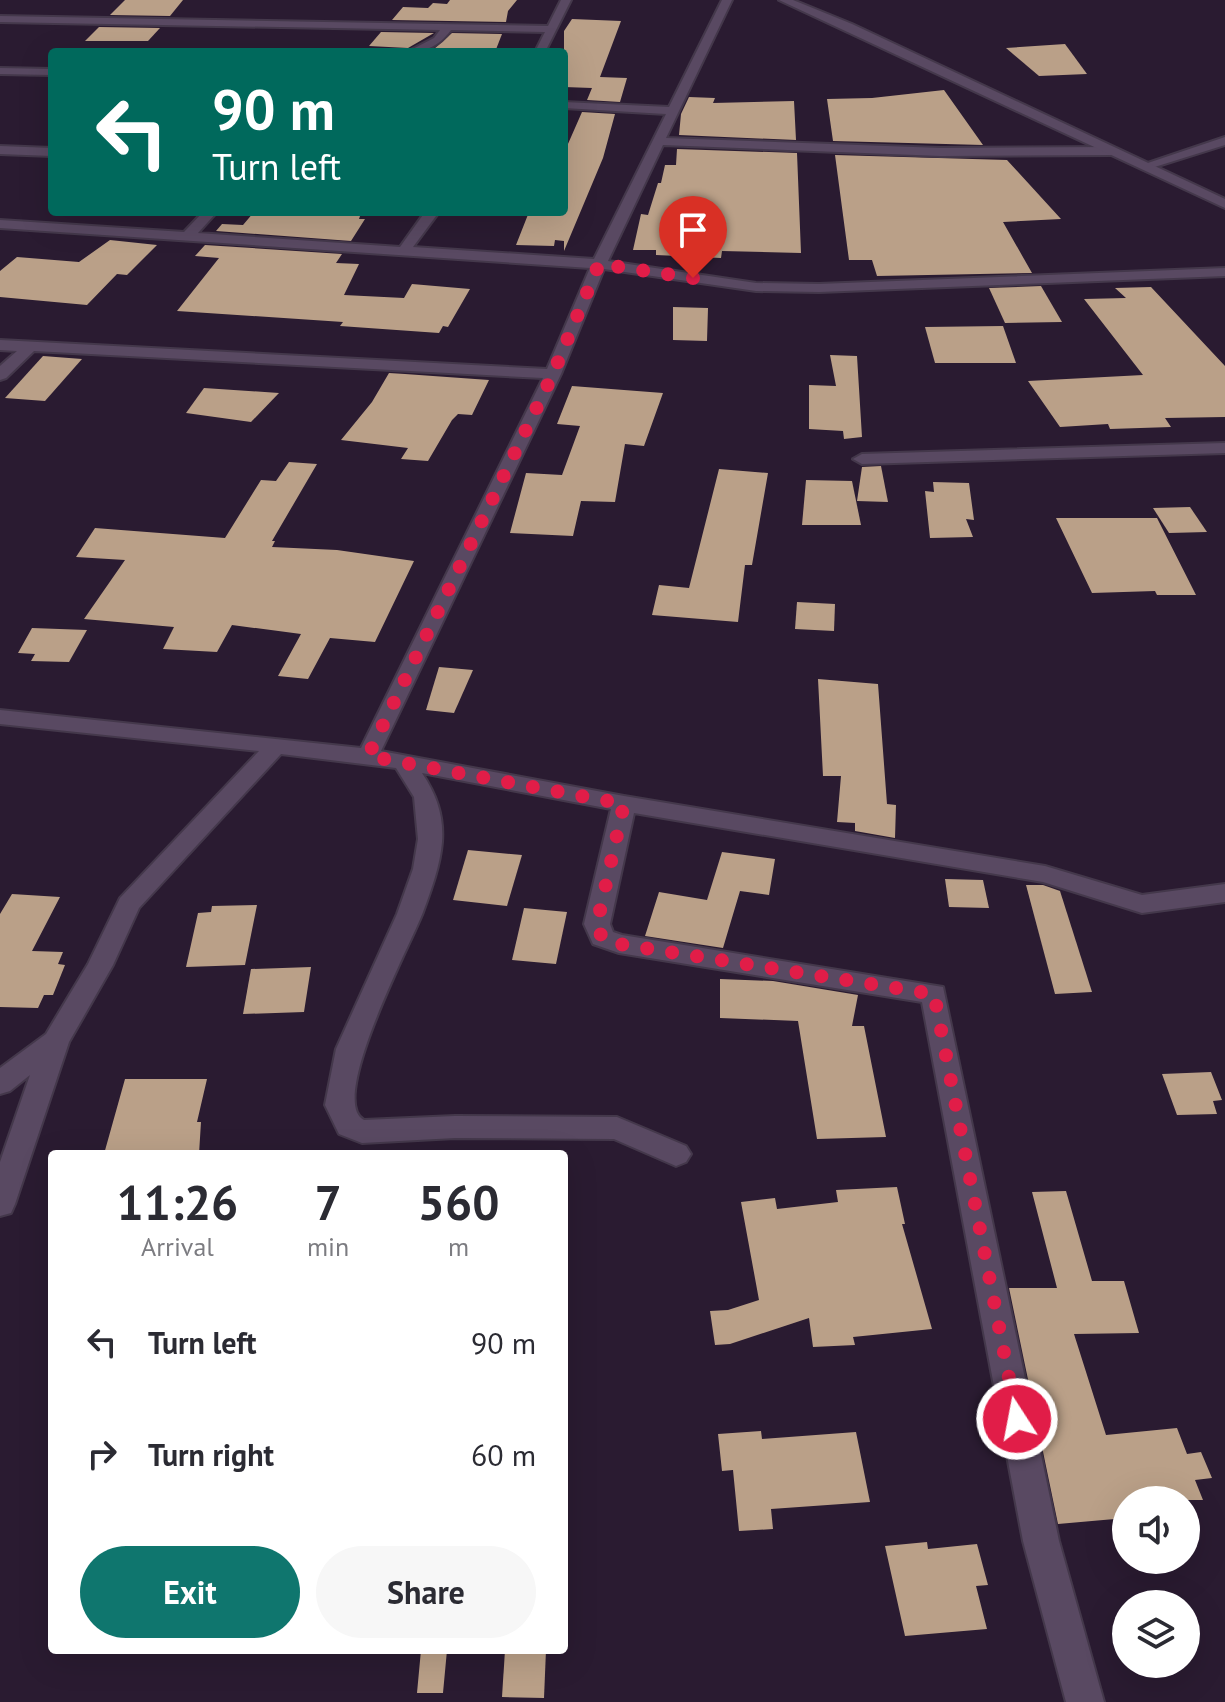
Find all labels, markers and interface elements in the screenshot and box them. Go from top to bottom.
text: 90 m [212,73,335,145]
icon: left [80,80,184,184]
text: Turn left [212,143,341,190]
pin [659,196,727,278]
icon: arrive [671,208,715,252]
text: 11:26 [117,1171,238,1233]
text: 7 [314,1171,342,1233]
text: 560 [418,1171,499,1233]
text: Arrival [141,1230,214,1263]
text: min [307,1230,349,1263]
text: m [448,1230,469,1263]
icon: left [80,1320,124,1364]
text: Turn left [148,1323,256,1362]
text: 90 m [471,1323,536,1362]
position arrow [975,1377,1059,1461]
icon: right [80,1432,124,1476]
text: Turn right [148,1435,274,1474]
text: 60 m [471,1435,536,1474]
map controls [1112,1486,1200,1678]
button: sound [1112,1486,1200,1574]
button: Exit [80,1546,300,1638]
button: Share [316,1546,536,1638]
button: layers [1112,1590,1200,1678]

